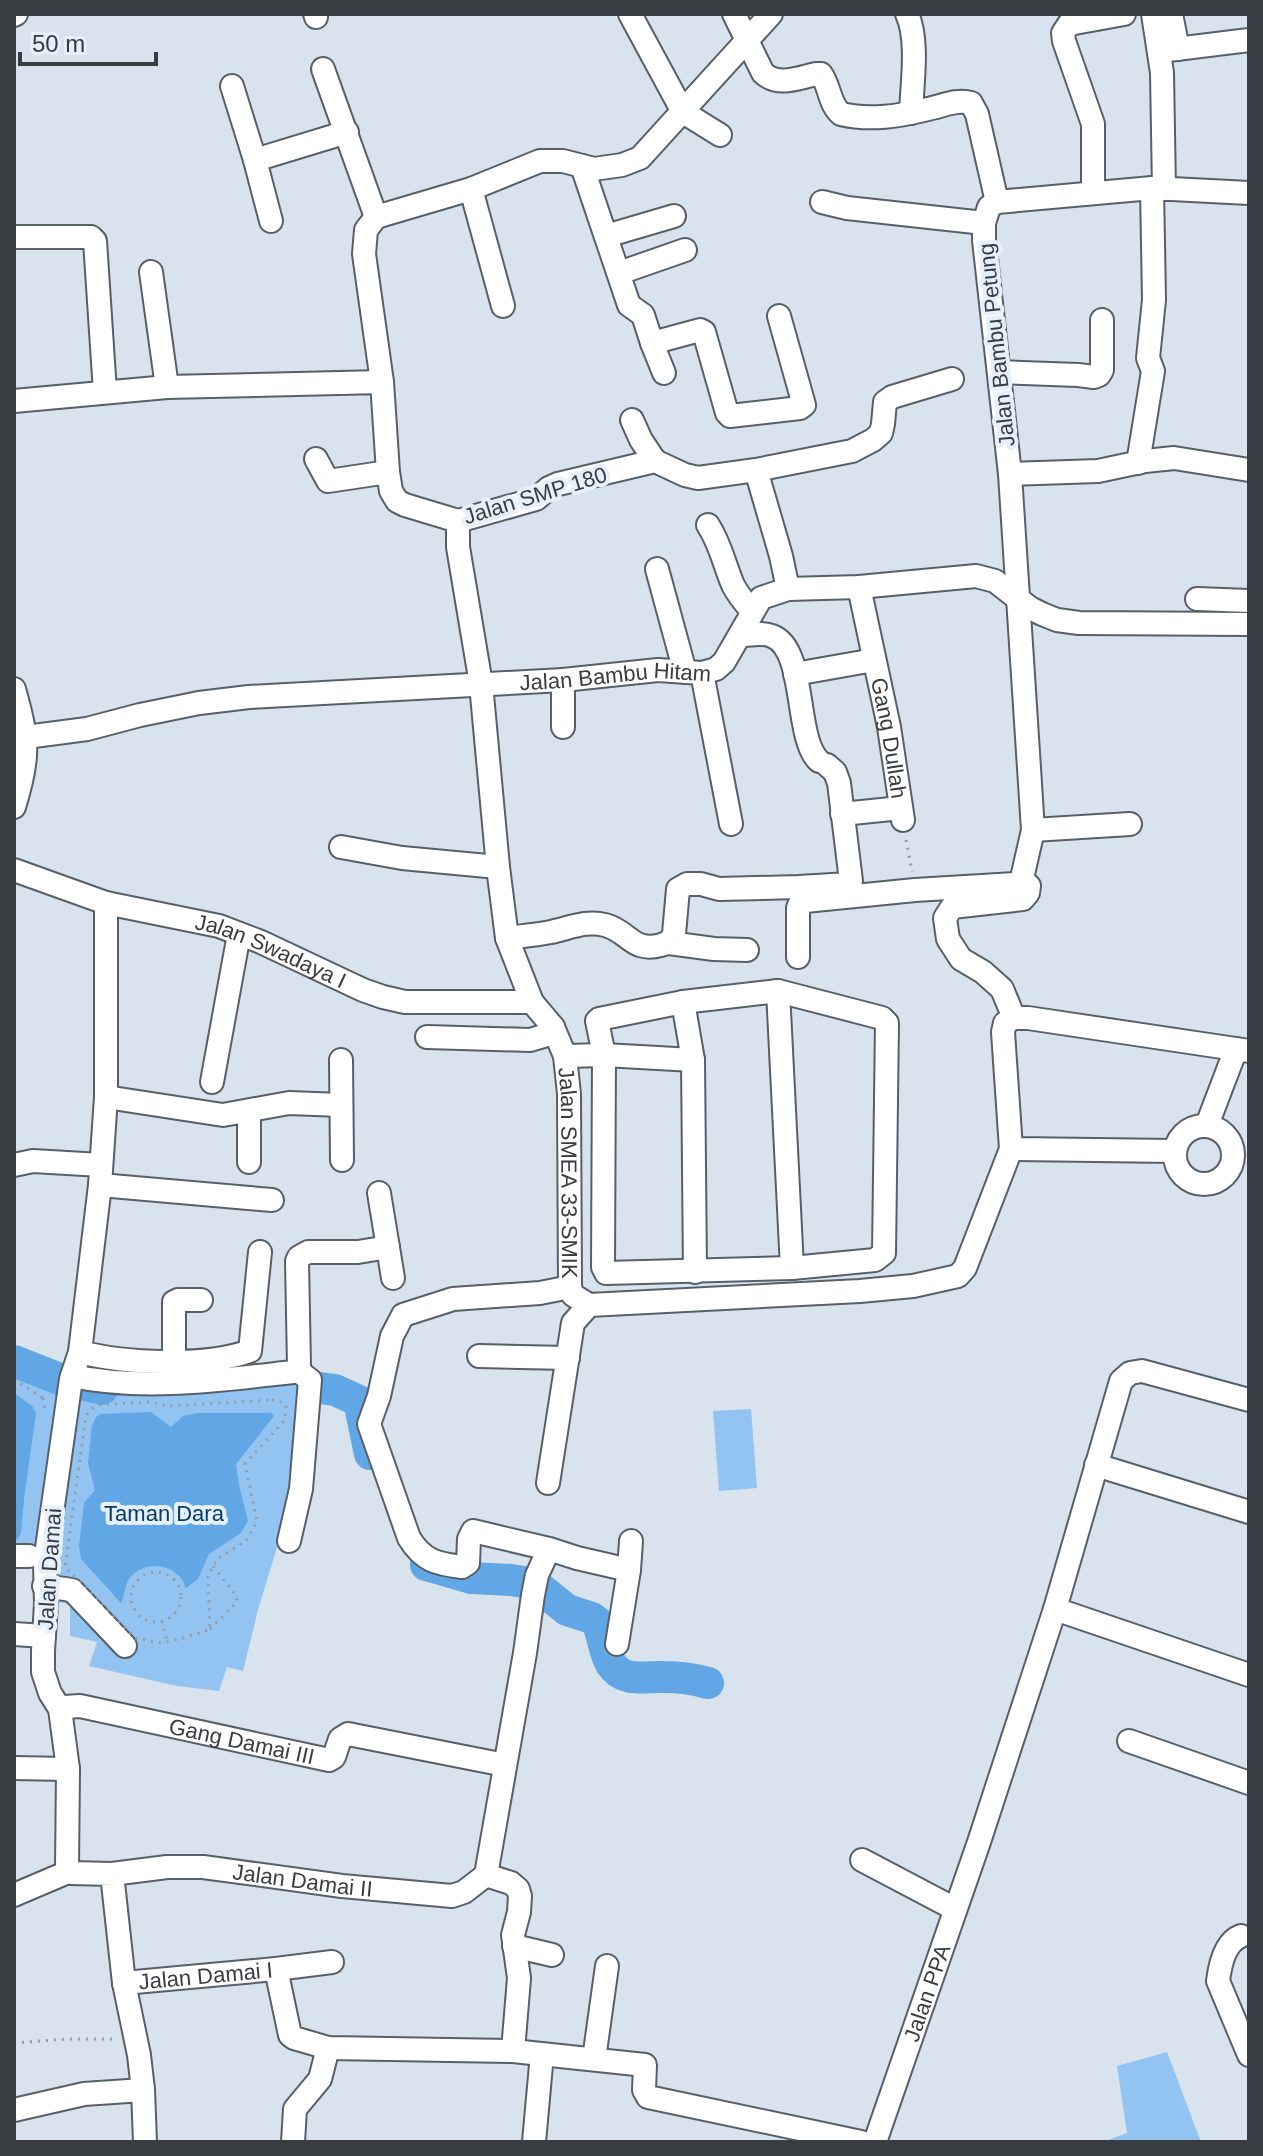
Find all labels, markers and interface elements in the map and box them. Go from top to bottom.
scale bar [20,16,156,66]
text: 50 m [32,30,85,57]
street label: Jalan Bambu Petung [973,242,1020,448]
street label: Jalan SMP 180 [460,462,610,529]
street label: Jalan Bambu Hitam [519,658,712,695]
street label: Gang Dullah [866,675,912,800]
street label: Jalan Swadaya I [193,909,350,993]
street label: Jalan SMEA 33-SMIK [553,1066,582,1279]
park label: Taman Dara [104,1501,225,1526]
street label: Jalan Damai [33,1507,66,1631]
street label: Gang Damai III [167,1714,317,1769]
street label: Jalan Damai II [231,1859,374,1902]
street label: Jalan PPA [899,1941,956,2045]
street label: Jalan Damai I [138,1957,274,1995]

